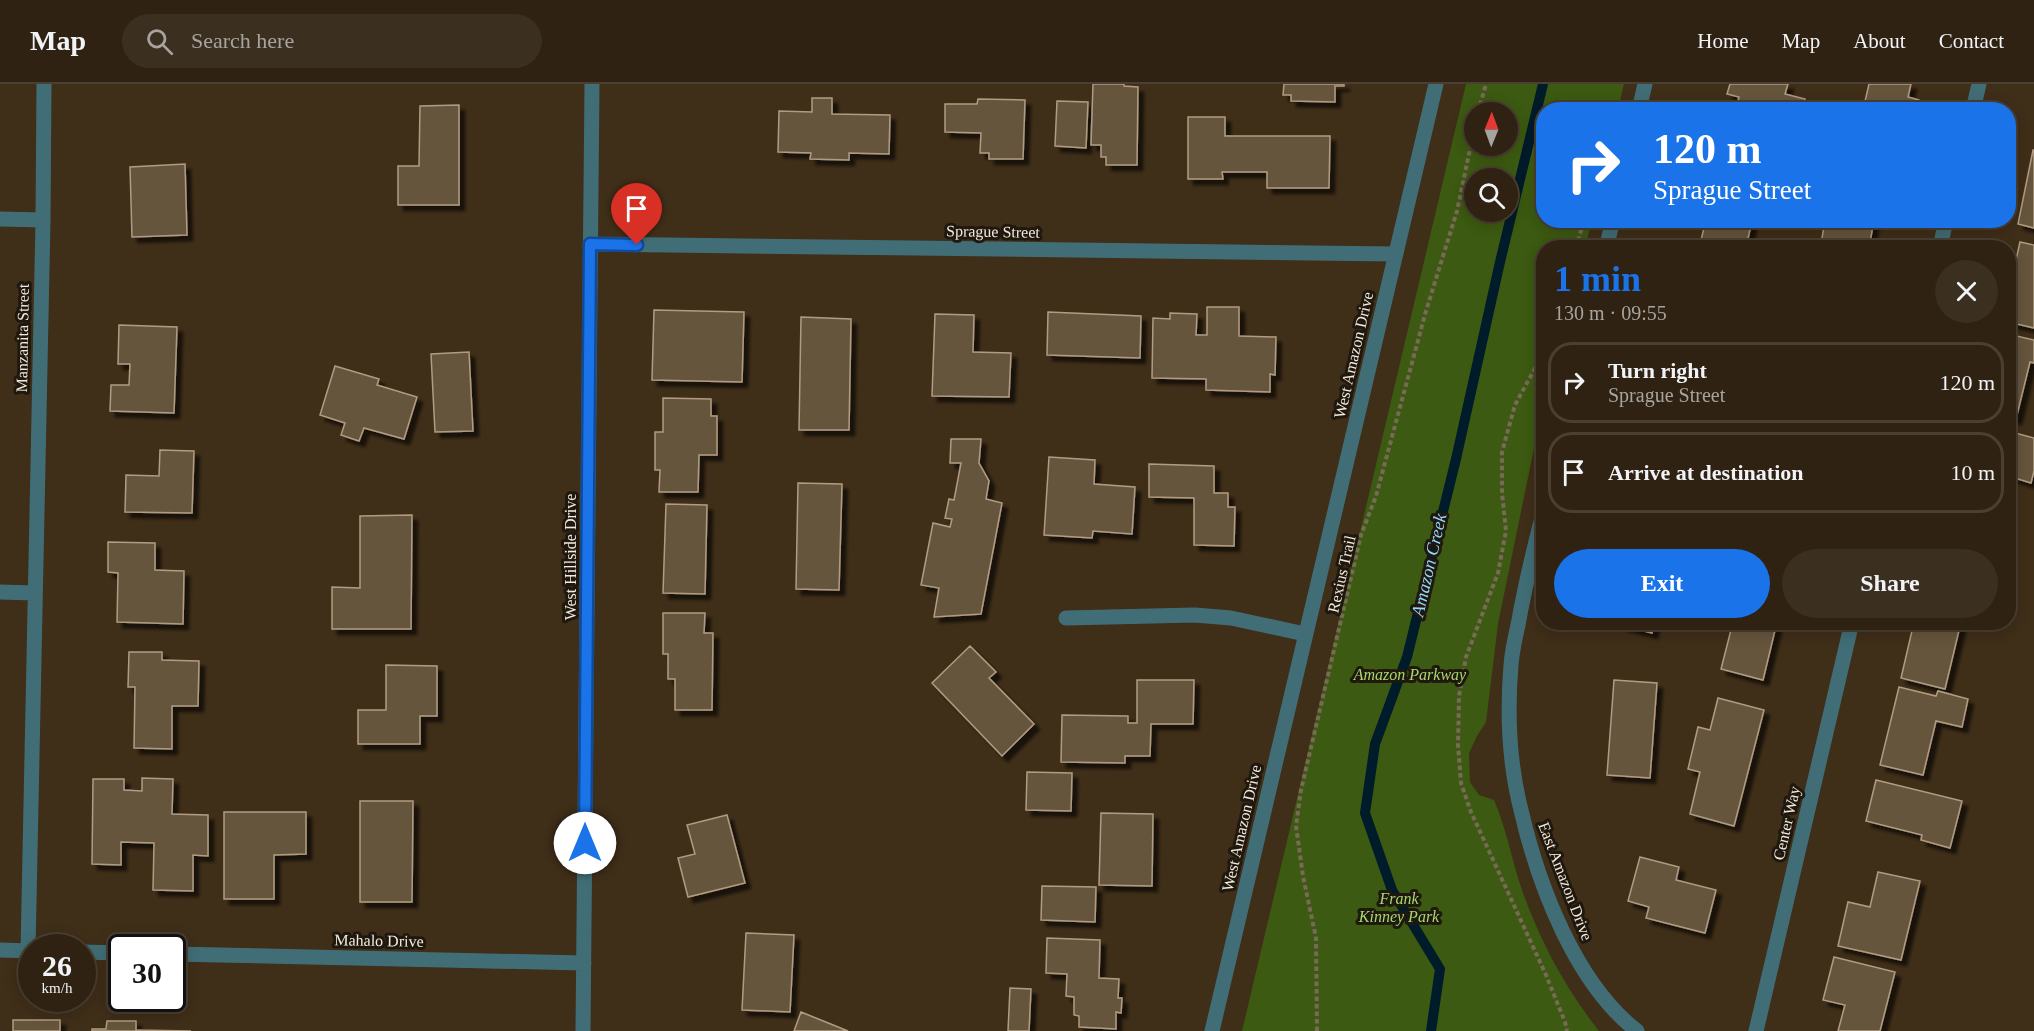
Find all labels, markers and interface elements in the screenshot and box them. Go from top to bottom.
search box [122,14,542,68]
text: Map [30,25,86,56]
icon: search [143,25,176,58]
text: Search here [191,28,294,53]
text: Home [1697,29,1749,53]
text: Map [1782,29,1820,53]
text: About [1853,29,1906,53]
text: Contact [1939,29,2004,53]
north arrow [1464,102,1518,156]
map controls [1464,102,1518,222]
icon: right [1554,126,1632,204]
text: 120 m [1653,126,1762,172]
button: search [1464,168,1518,222]
text: Sprague Street [1653,175,1811,205]
pin [611,183,662,245]
icon: arrive [620,192,653,225]
street label: Sprague Street [946,222,1041,242]
text: 1 min [1554,259,1641,299]
button: close [1935,260,1998,323]
street label: Manzanita Street [13,283,32,393]
street label: West Amazon Drive [1331,290,1376,420]
text: 130 m · 09:55 [1554,302,1667,324]
text: Turn right [1608,358,1707,383]
icon: right [1557,366,1590,399]
text: 120 m [1939,370,1995,395]
text: Sprague Street [1608,384,1725,406]
icon: arrive [1557,456,1590,489]
text: Arrive at destination [1608,460,1804,485]
text: 10 m [1950,460,1995,485]
street label: West Hillside Drive [562,494,579,620]
water label: Amazon Creek [1407,511,1451,619]
street label: Rexius Trail [1324,533,1359,614]
button: Exit [1554,549,1770,618]
button: Share [1782,549,1998,618]
park label: Amazon Parkway [1353,666,1467,684]
street label: West Amazon Drive [1219,763,1264,893]
street label: Center Way [1770,785,1804,862]
position arrow [553,811,617,875]
street label: East Amazon Drive [1535,820,1596,943]
park label: Frank Kinney Park [1358,890,1440,926]
street label: Mahalo Drive [334,931,424,950]
speed limit sign: 30 [108,934,186,1012]
text: 26 [42,949,72,982]
text: km/h [42,980,72,996]

